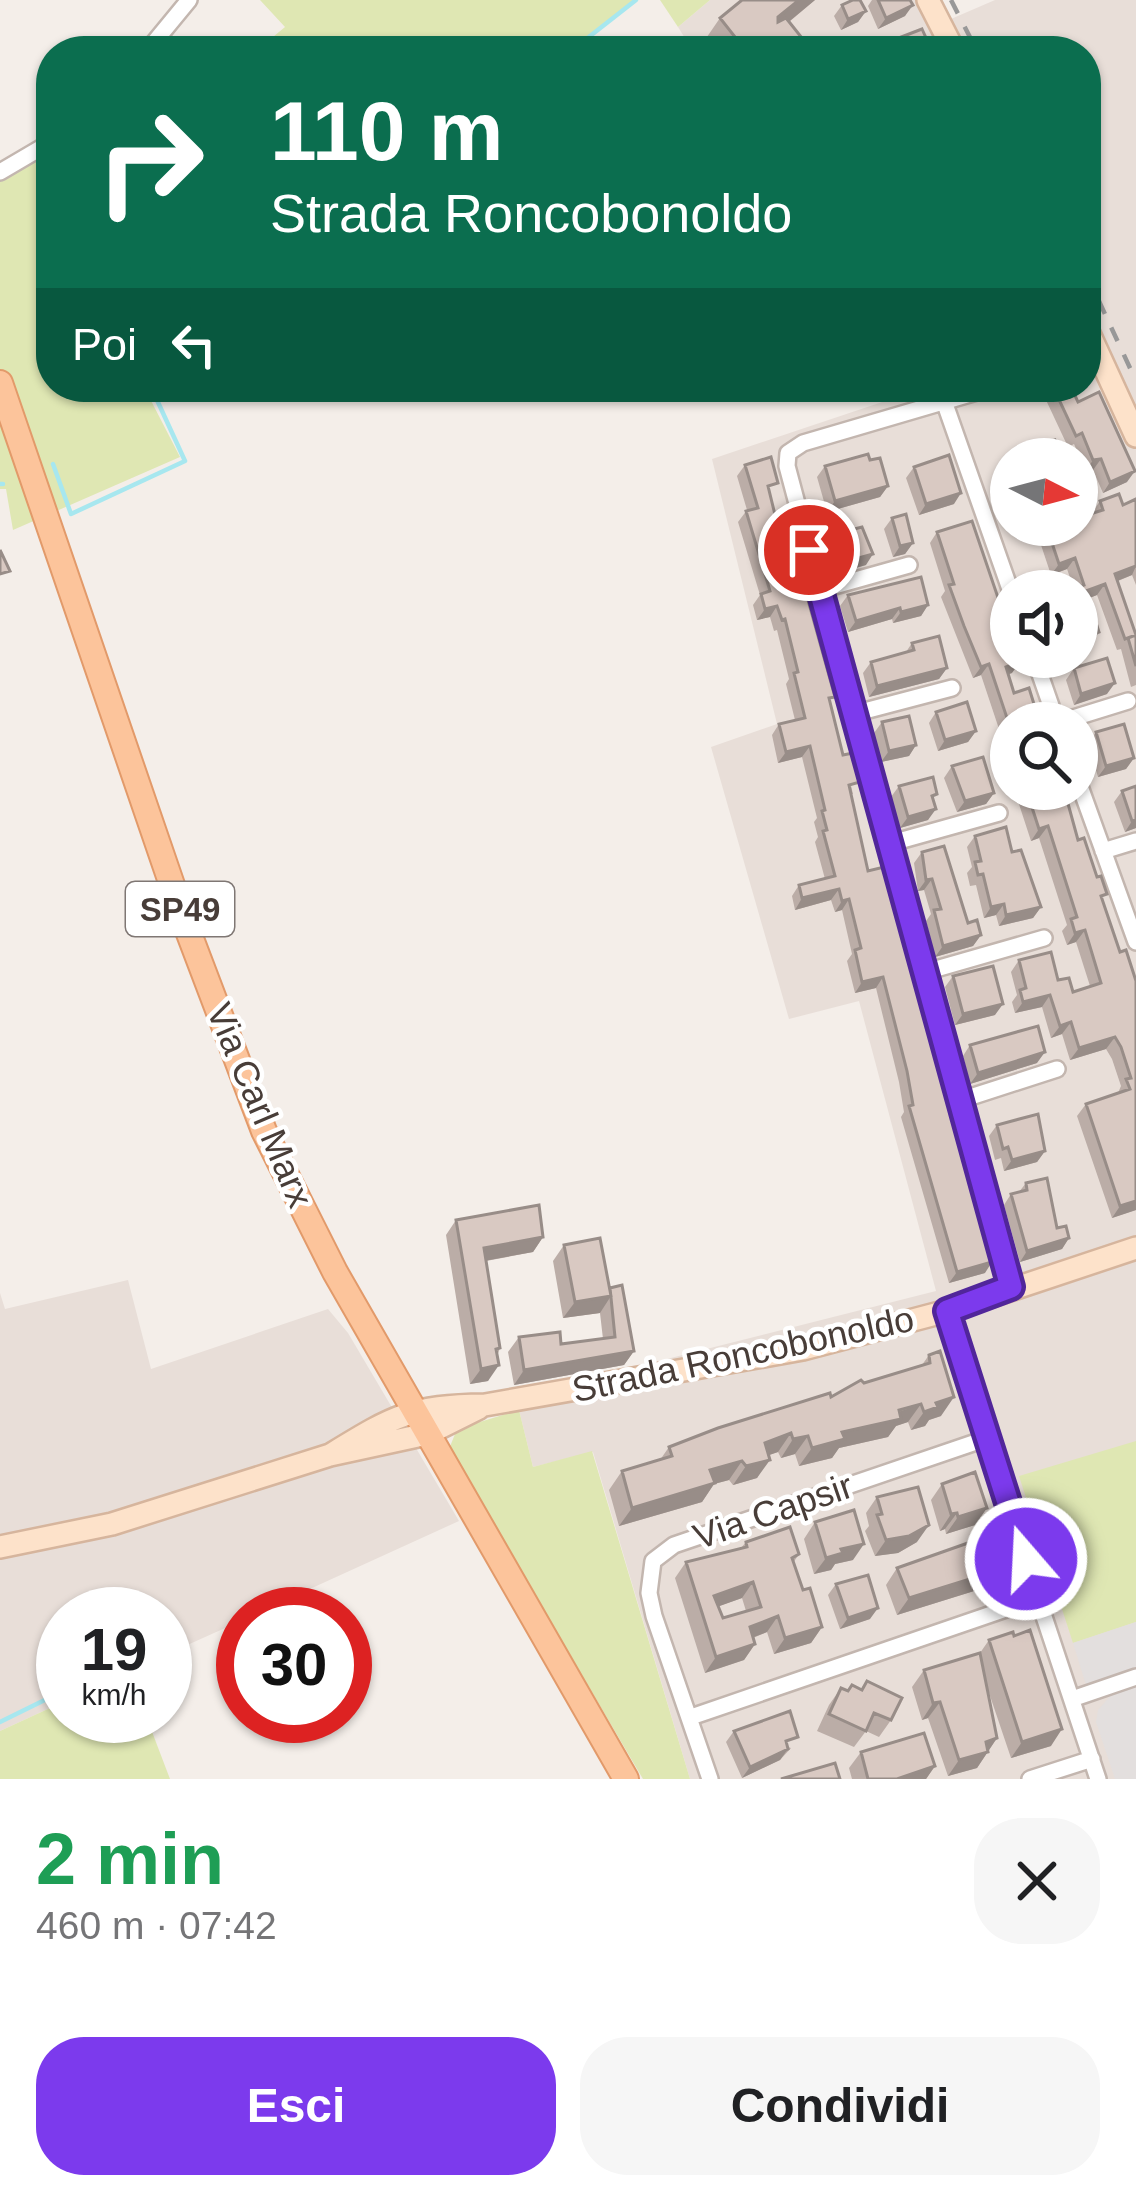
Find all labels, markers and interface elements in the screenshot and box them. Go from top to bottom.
icon: right [72,84,228,240]
text: 110 m [270,84,504,178]
text: Strada Roncobonoldo [270,183,792,243]
icon: left [161,312,227,378]
text: Poi [72,319,137,370]
north arrow [990,438,1098,546]
map controls [990,438,1098,810]
pin [758,499,860,601]
icon: arrive [776,517,842,583]
button: sound [990,570,1098,678]
button: search [990,702,1098,810]
road number: SP49 [126,882,234,936]
street label: Via Carl Marx [199,997,321,1213]
street label: Strada Roncobonoldo [568,1298,918,1410]
street label: Via Capsir [688,1465,858,1557]
position arrow [963,1496,1089,1622]
speed limit sign: 30 [216,1587,372,1743]
text: 19 [81,1616,147,1683]
text: km/h [81,1678,147,1711]
button: close [974,1818,1100,1944]
text: 2 min [36,1819,224,1899]
text: 460 m · 07:42 [36,1904,277,1947]
button: Esci [36,2037,556,2175]
button: Condividi [580,2037,1100,2175]

